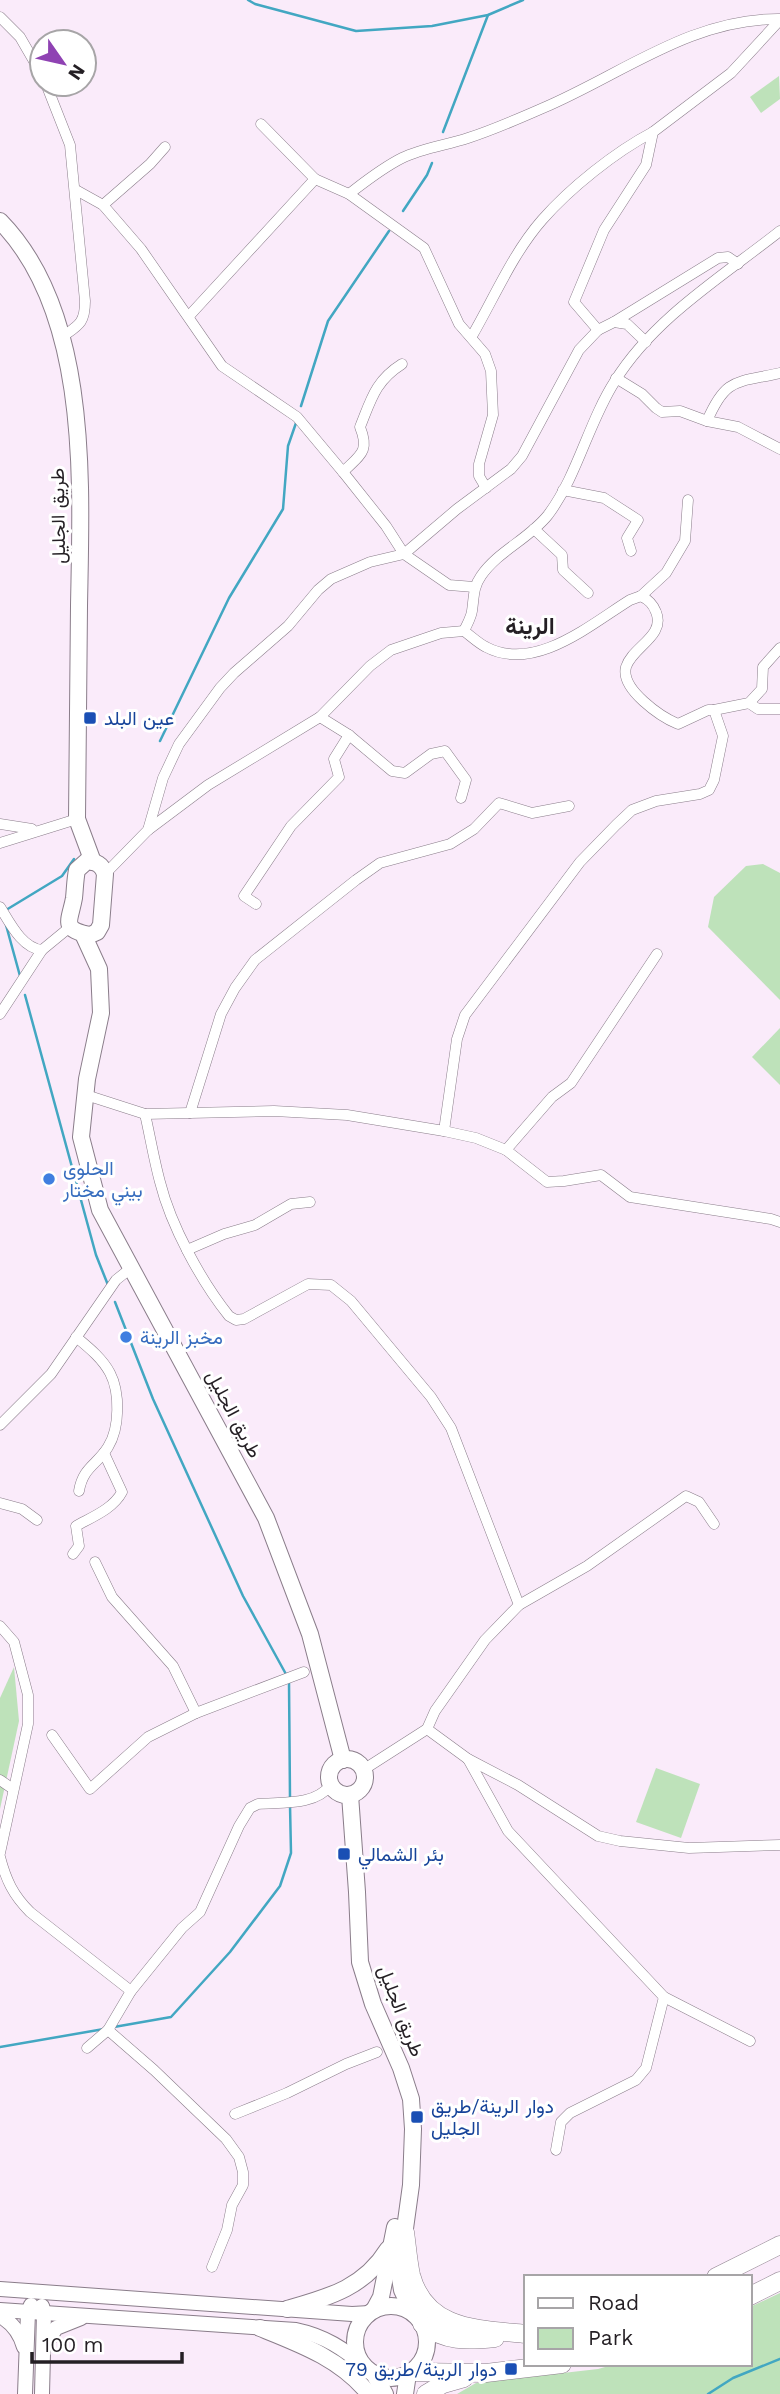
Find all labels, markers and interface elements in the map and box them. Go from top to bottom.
north arrow [28,28,98,98]
text: N [63,60,90,84]
street label: طريق الجليل [46,468,70,564]
district label: الرينة [505,613,555,641]
place label: عين البلد [104,707,174,730]
marker: عين البلد [82,710,98,726]
place label: الحلوى بيني مختار [62,1157,143,1206]
marker: الحلوى بيني مختار [41,1171,57,1187]
place label: مخبز الرينة [140,1326,223,1349]
marker: مخبز الرينة [118,1329,134,1345]
street label: طريق الجليل [201,1366,267,1462]
place label: بئر الشمالي [358,1843,444,1870]
marker: بئر الشمالي [336,1846,352,1862]
street label: طريق الجليل [373,1962,429,2060]
place label: دوار الرينة/طريق الجليل [431,2095,554,2140]
marker: دوار الرينة/طريق الجليل [409,2109,425,2125]
legend [524,2275,752,2366]
text: Road [588,2290,639,2315]
scale bar [32,2320,182,2364]
text: Park [588,2325,633,2350]
text: 100 m [42,2332,104,2357]
place label: دوار الرينة/طريق 79 [345,2358,497,2381]
marker: دوار الرينة/طريق 79 [503,2361,519,2377]

